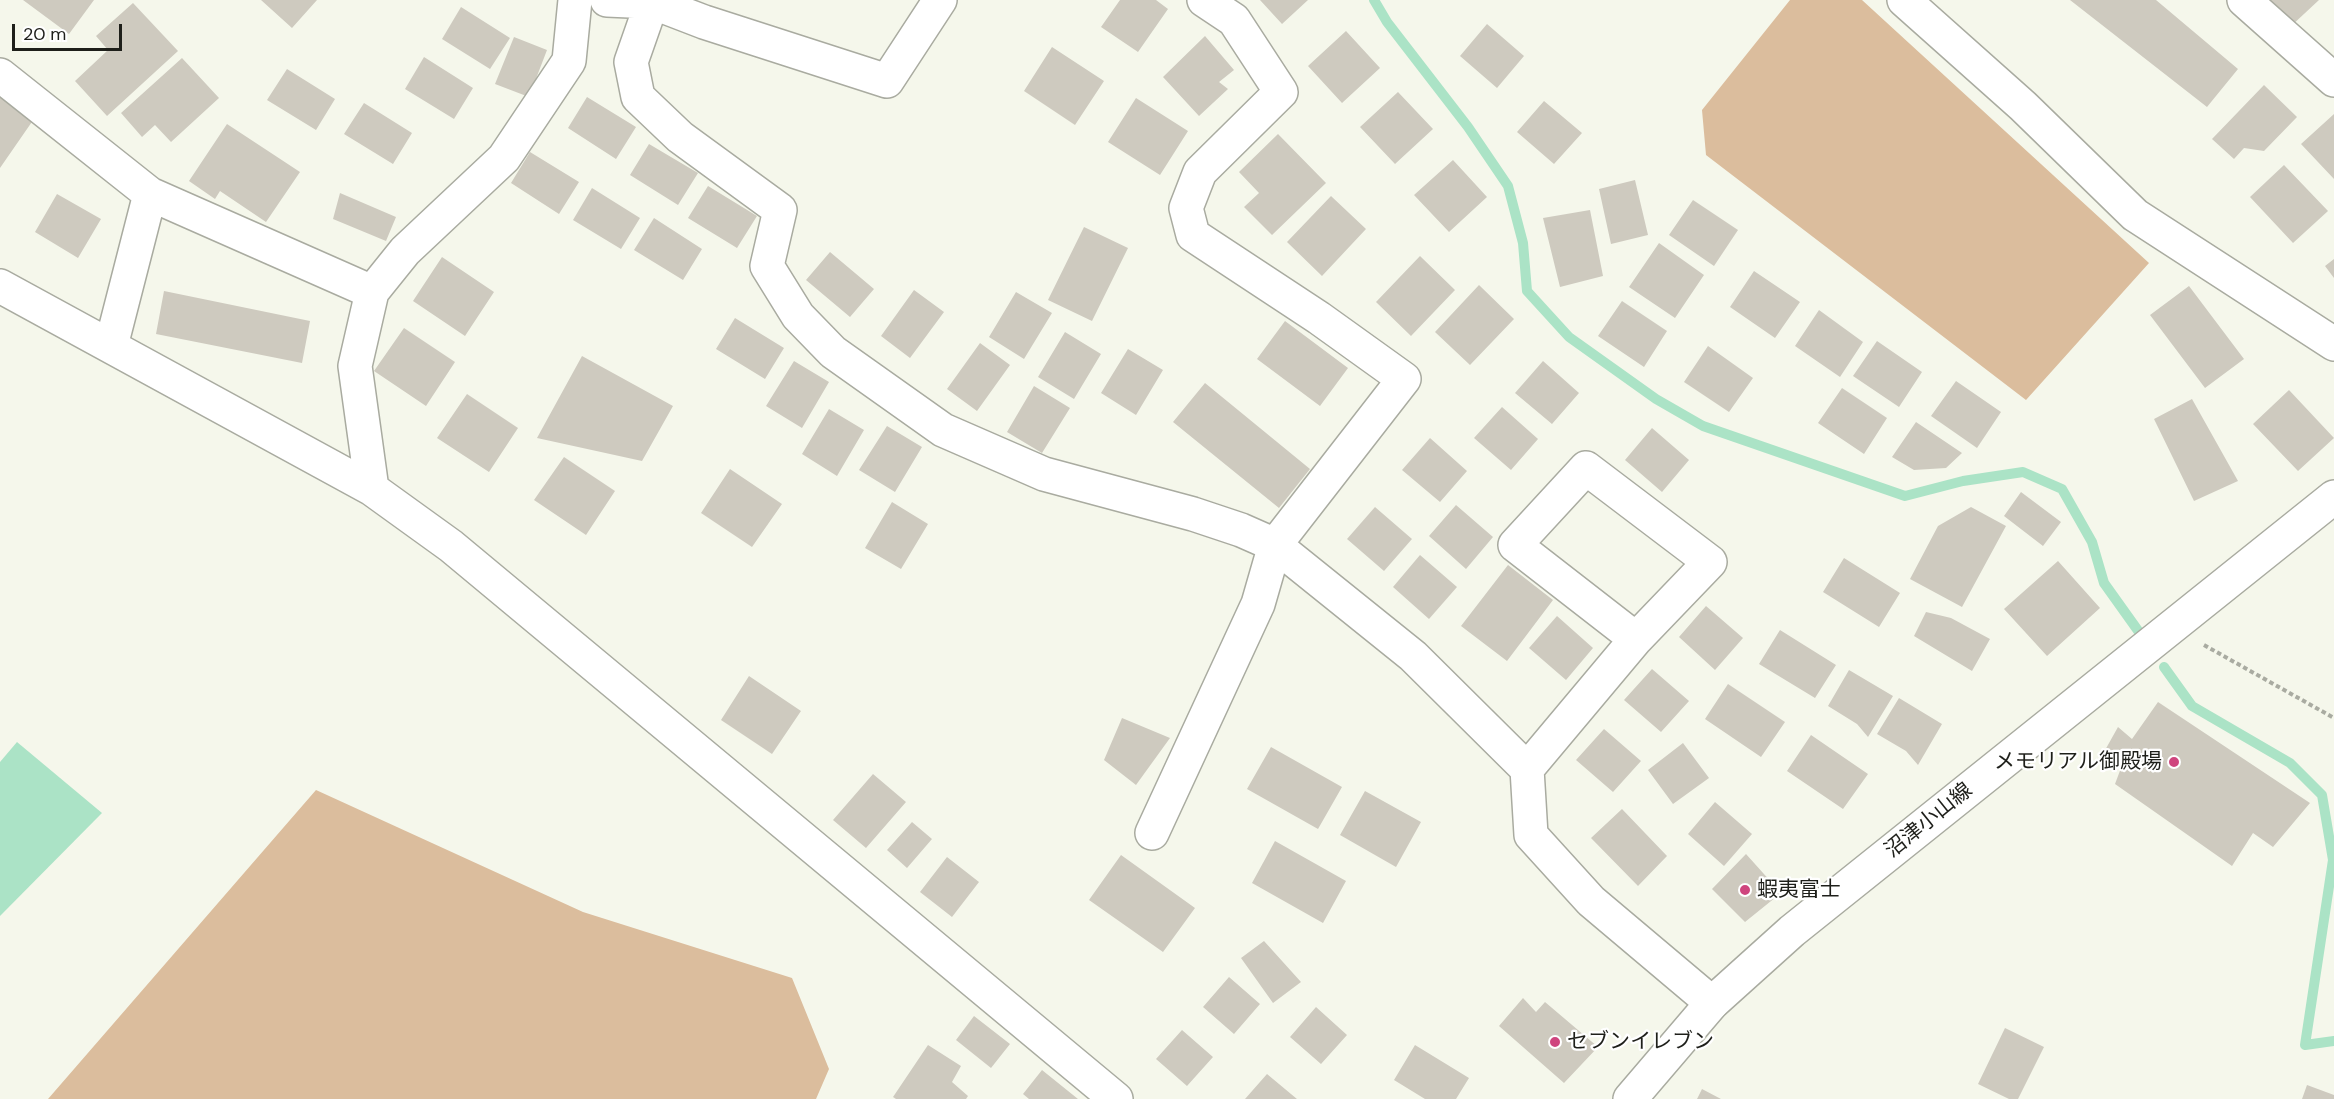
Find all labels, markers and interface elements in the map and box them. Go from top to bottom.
scale bar [15,12,124,50]
text: 20 m [23,22,66,46]
place label: メモリアル御殿場 [1994,749,2162,775]
marker: メモリアル御殿場 [2167,755,2181,769]
street label: 沼津小山線 [1880,778,1978,864]
place label: 蝦夷富士 [1757,877,1841,903]
marker: 蝦夷富士 [1738,883,1752,897]
place label: セブンイレブン [1567,1029,1714,1055]
marker: セブンイレブン [1548,1035,1562,1049]

